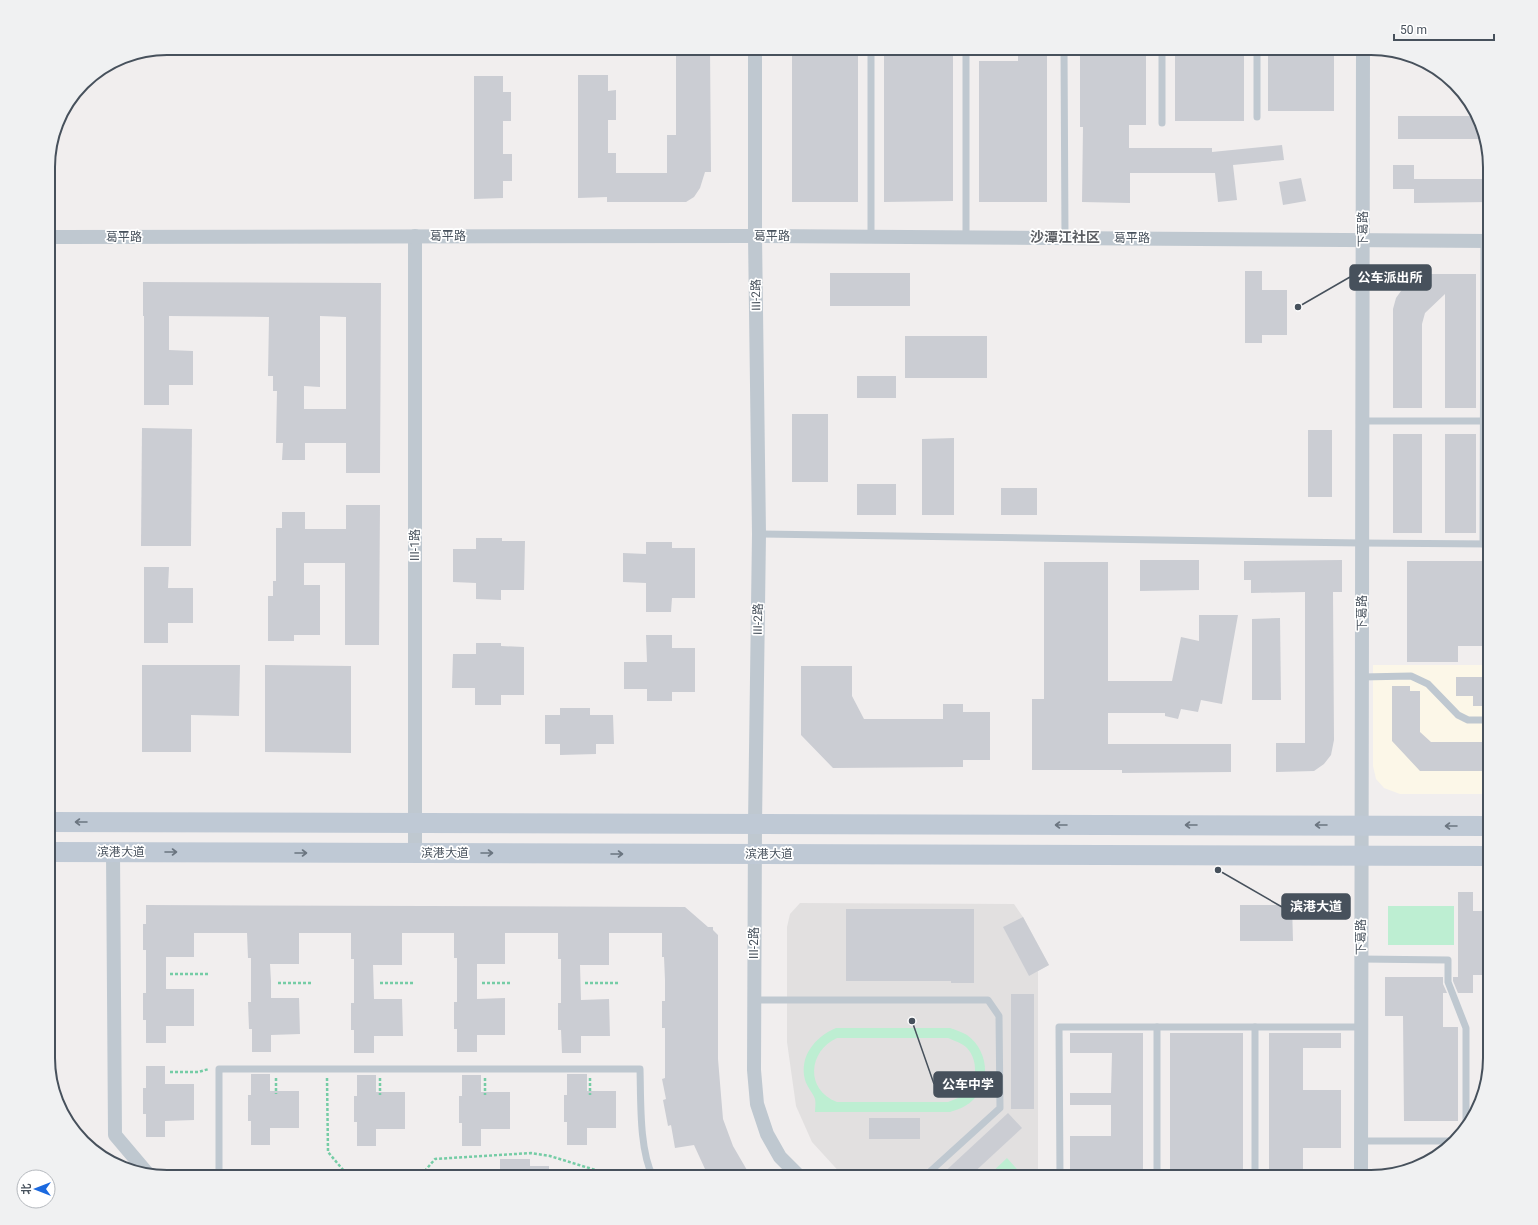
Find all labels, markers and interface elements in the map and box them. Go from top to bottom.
scale bar [1394,16,1494,42]
text: 50 m [1400,23,1427,37]
street label: 下葛路 [1356,211,1370,247]
street label: 葛平路 [430,229,466,243]
street label: 葛平路 [754,229,790,243]
district label: 沙潭江社区 [1030,229,1100,245]
street label: 葛平路 [106,230,142,244]
street label: 葛平路 [1114,231,1150,245]
callout: 公车派出所 [1350,265,1431,290]
text: 公车派出所 [1357,270,1423,285]
street label: III-2路 [749,279,763,311]
street label: III-1路 [408,529,422,561]
street label: 下葛路 [1355,595,1369,631]
street label: III-2路 [751,603,765,635]
one-way arrow [75,818,88,826]
one-way arrow [1055,821,1068,829]
one-way arrow [1185,821,1198,829]
one-way arrow [1315,821,1328,829]
one-way arrow [1445,822,1458,830]
street label: 滨港大道 [97,845,145,859]
street label: 滨港大道 [421,846,469,860]
street label: 滨港大道 [745,847,793,861]
one-way arrow [164,848,177,856]
one-way arrow [294,849,307,857]
one-way arrow [480,849,493,857]
one-way arrow [610,850,623,858]
callout: 滨港大道 [1282,894,1350,919]
text: 滨港大道 [1290,899,1342,914]
street label: 下葛路 [1354,919,1368,955]
street label: III-2路 [747,927,761,959]
callout: 公车中学 [934,1072,1002,1097]
text: 公车中学 [942,1077,994,1092]
north arrow [16,1169,56,1209]
text: 北 [20,1184,33,1195]

